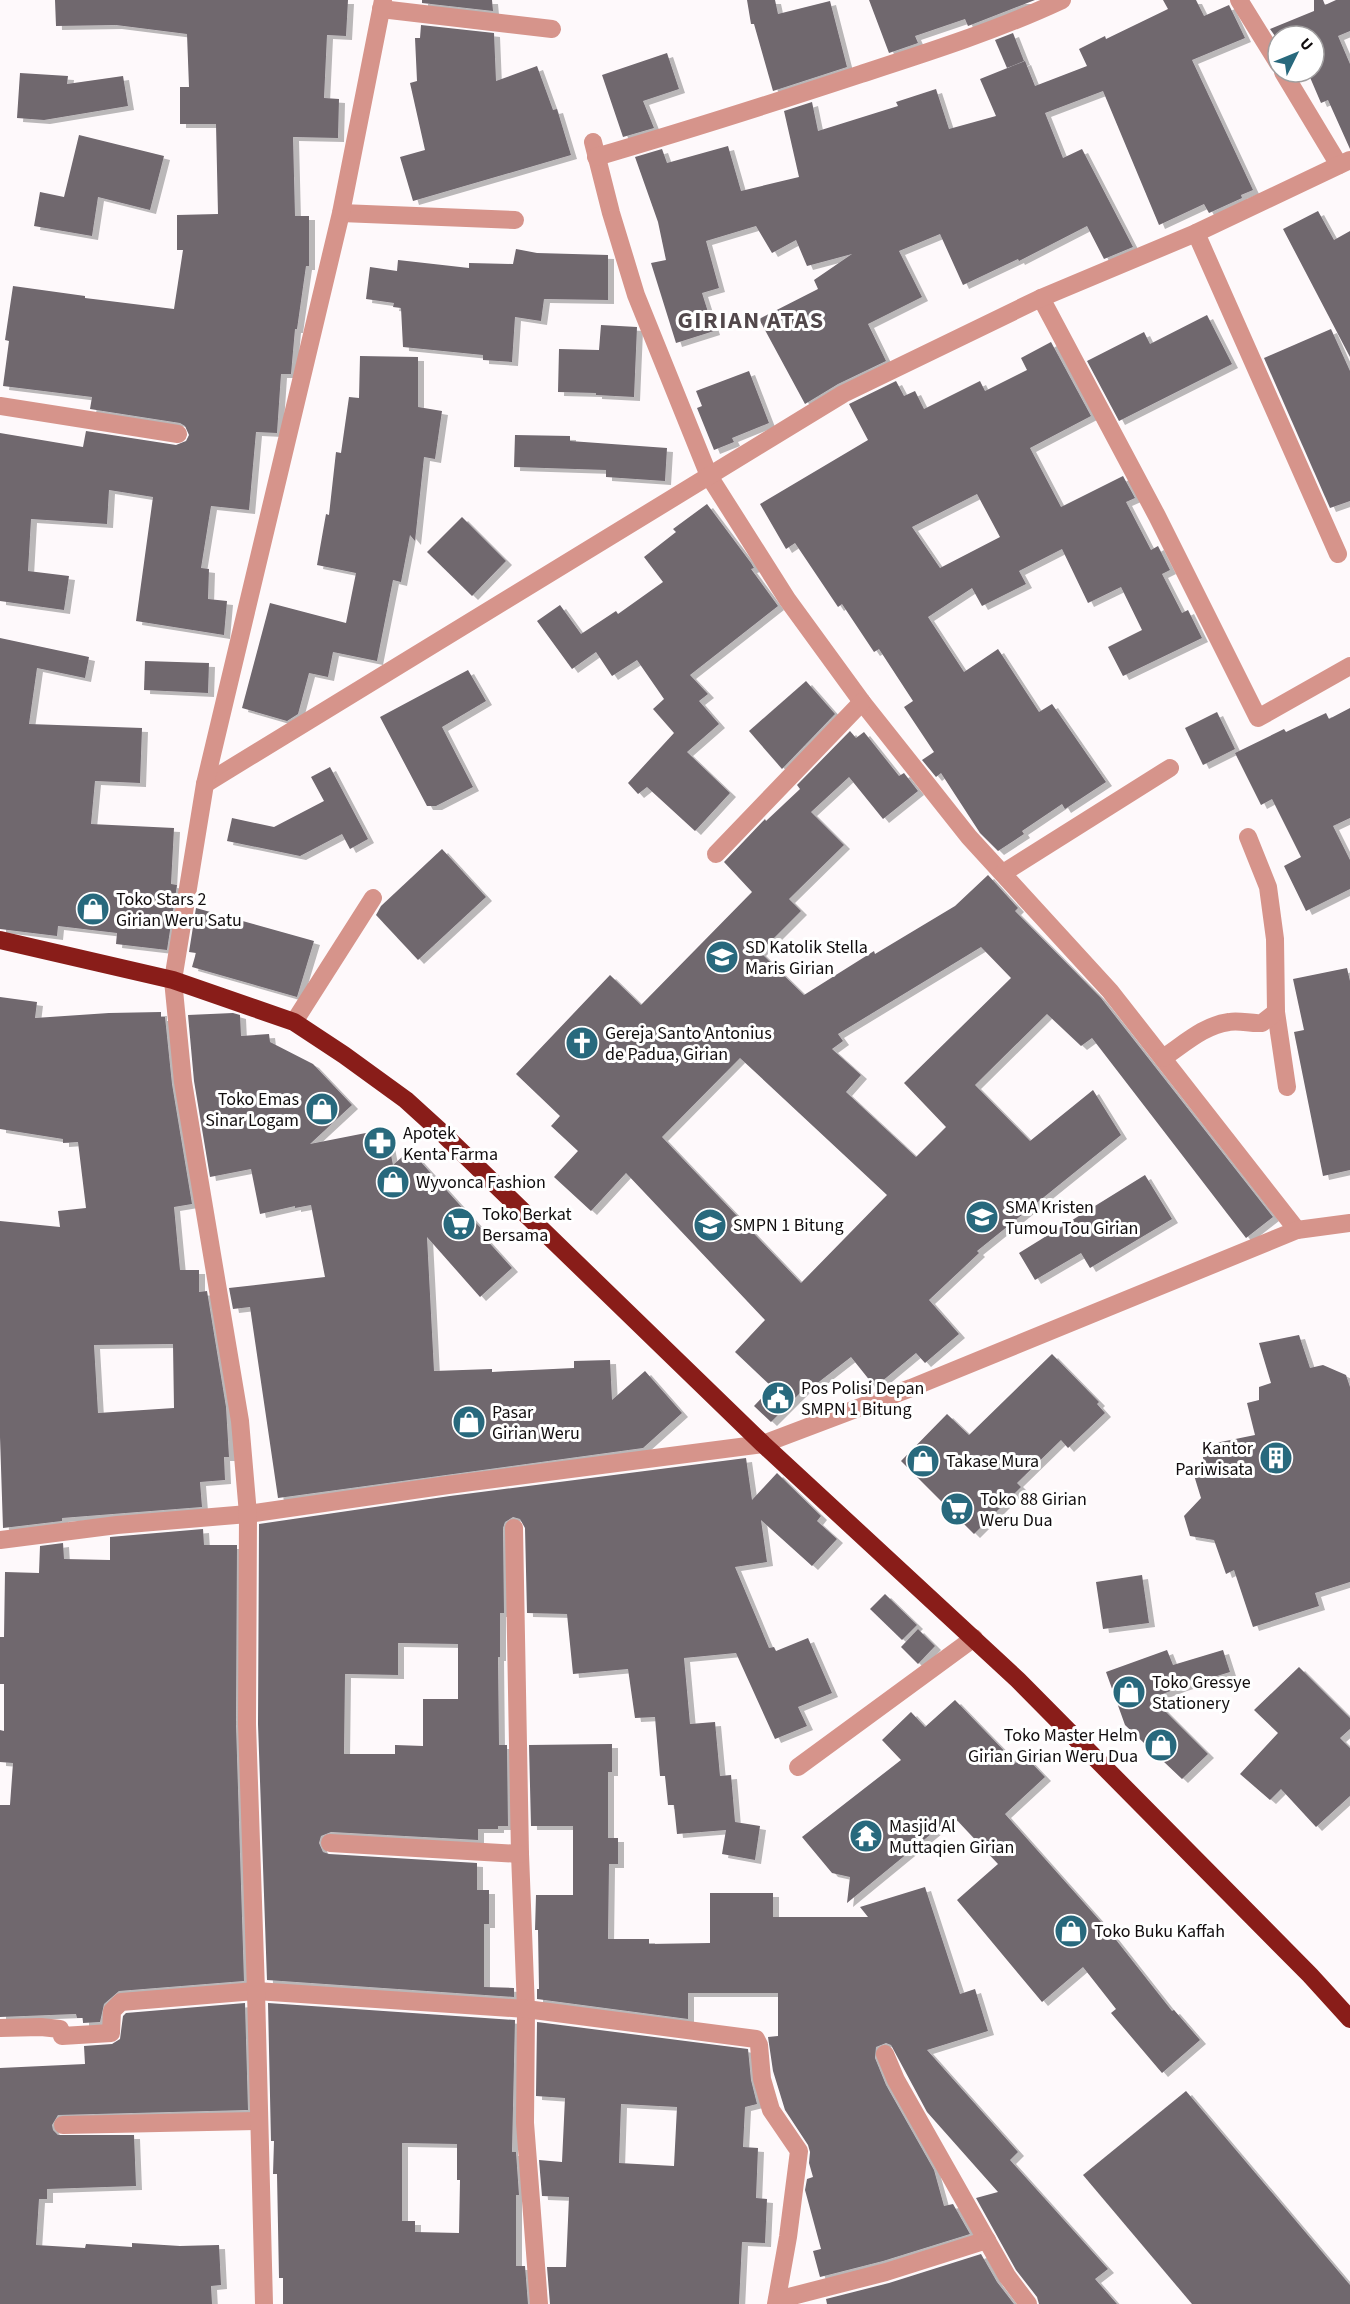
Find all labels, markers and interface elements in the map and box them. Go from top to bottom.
north arrow [1266,24,1326,84]
text: U [1295,33,1318,56]
district label: GIRIAN ATAS [678,303,824,338]
place label: Toko Stars 2 Girian Weru Satu [116,887,242,933]
shop icon: Toko Stars 2 Girian Weru Satu [75,891,111,927]
place label: SD Katolik Stella Maris Girian [745,935,868,981]
school or university icon: SD Katolik Stella Maris Girian [704,939,740,975]
place label: Gereja Santo Antonius de Padua, Girian [605,1021,772,1067]
church icon: Gereja Santo Antonius de Padua, Girian [564,1025,600,1061]
place label: Toko Emas Sinar Logam [205,1087,299,1133]
shop icon: Toko Emas Sinar Logam [304,1091,340,1127]
place label: Apotek Kenta Farma [403,1121,498,1167]
pharmacy icon: Apotek Kenta Farma [362,1125,398,1161]
shop icon: Wyvonca Fashion [375,1164,411,1200]
place label: Wyvonca Fashion [416,1170,546,1195]
place label: SMA Kristen Tumou Tou Girian [1005,1195,1138,1241]
school or university icon: SMA Kristen Tumou Tou Girian [964,1199,1000,1235]
place label: Toko Berkat Bersama [482,1202,572,1248]
supermarket icon: Toko Berkat Bersama [441,1206,477,1242]
school or university icon: SMPN 1 Bitung [692,1207,728,1243]
place label: SMPN 1 Bitung [733,1213,843,1238]
place label: Pos Polisi Depan SMPN 1 Bitung [801,1376,924,1422]
public building icon: Pos Polisi Depan SMPN 1 Bitung [760,1380,796,1416]
place label: Pasar Girian Weru [492,1400,580,1446]
shop icon: Pasar Girian Weru [451,1404,487,1440]
place label: Kantor Pariwisata [1175,1436,1254,1482]
building icon: Kantor Pariwisata [1258,1440,1294,1476]
shop icon: Takase Mura [905,1443,941,1479]
place label: Takase Mura [946,1449,1039,1474]
place label: Toko 88 Girian Weru Dua [980,1487,1087,1533]
supermarket icon: Toko 88 Girian Weru Dua [939,1491,975,1527]
place label: Toko Gressye Stationery [1152,1670,1251,1716]
shop icon: Toko Gressye Stationery [1111,1674,1147,1710]
place label: Toko Master Helm Girian Girian Weru Dua [968,1723,1138,1769]
shop icon: Toko Master Helm Girian Girian Weru Dua [1143,1727,1179,1763]
place label: Masjid Al Muttaqien Girian [889,1814,1014,1860]
temple icon: Masjid Al Muttaqien Girian [848,1818,884,1854]
shop icon: Toko Buku Kaffah [1053,1913,1089,1949]
place label: Toko Buku Kaffah [1094,1919,1225,1944]

